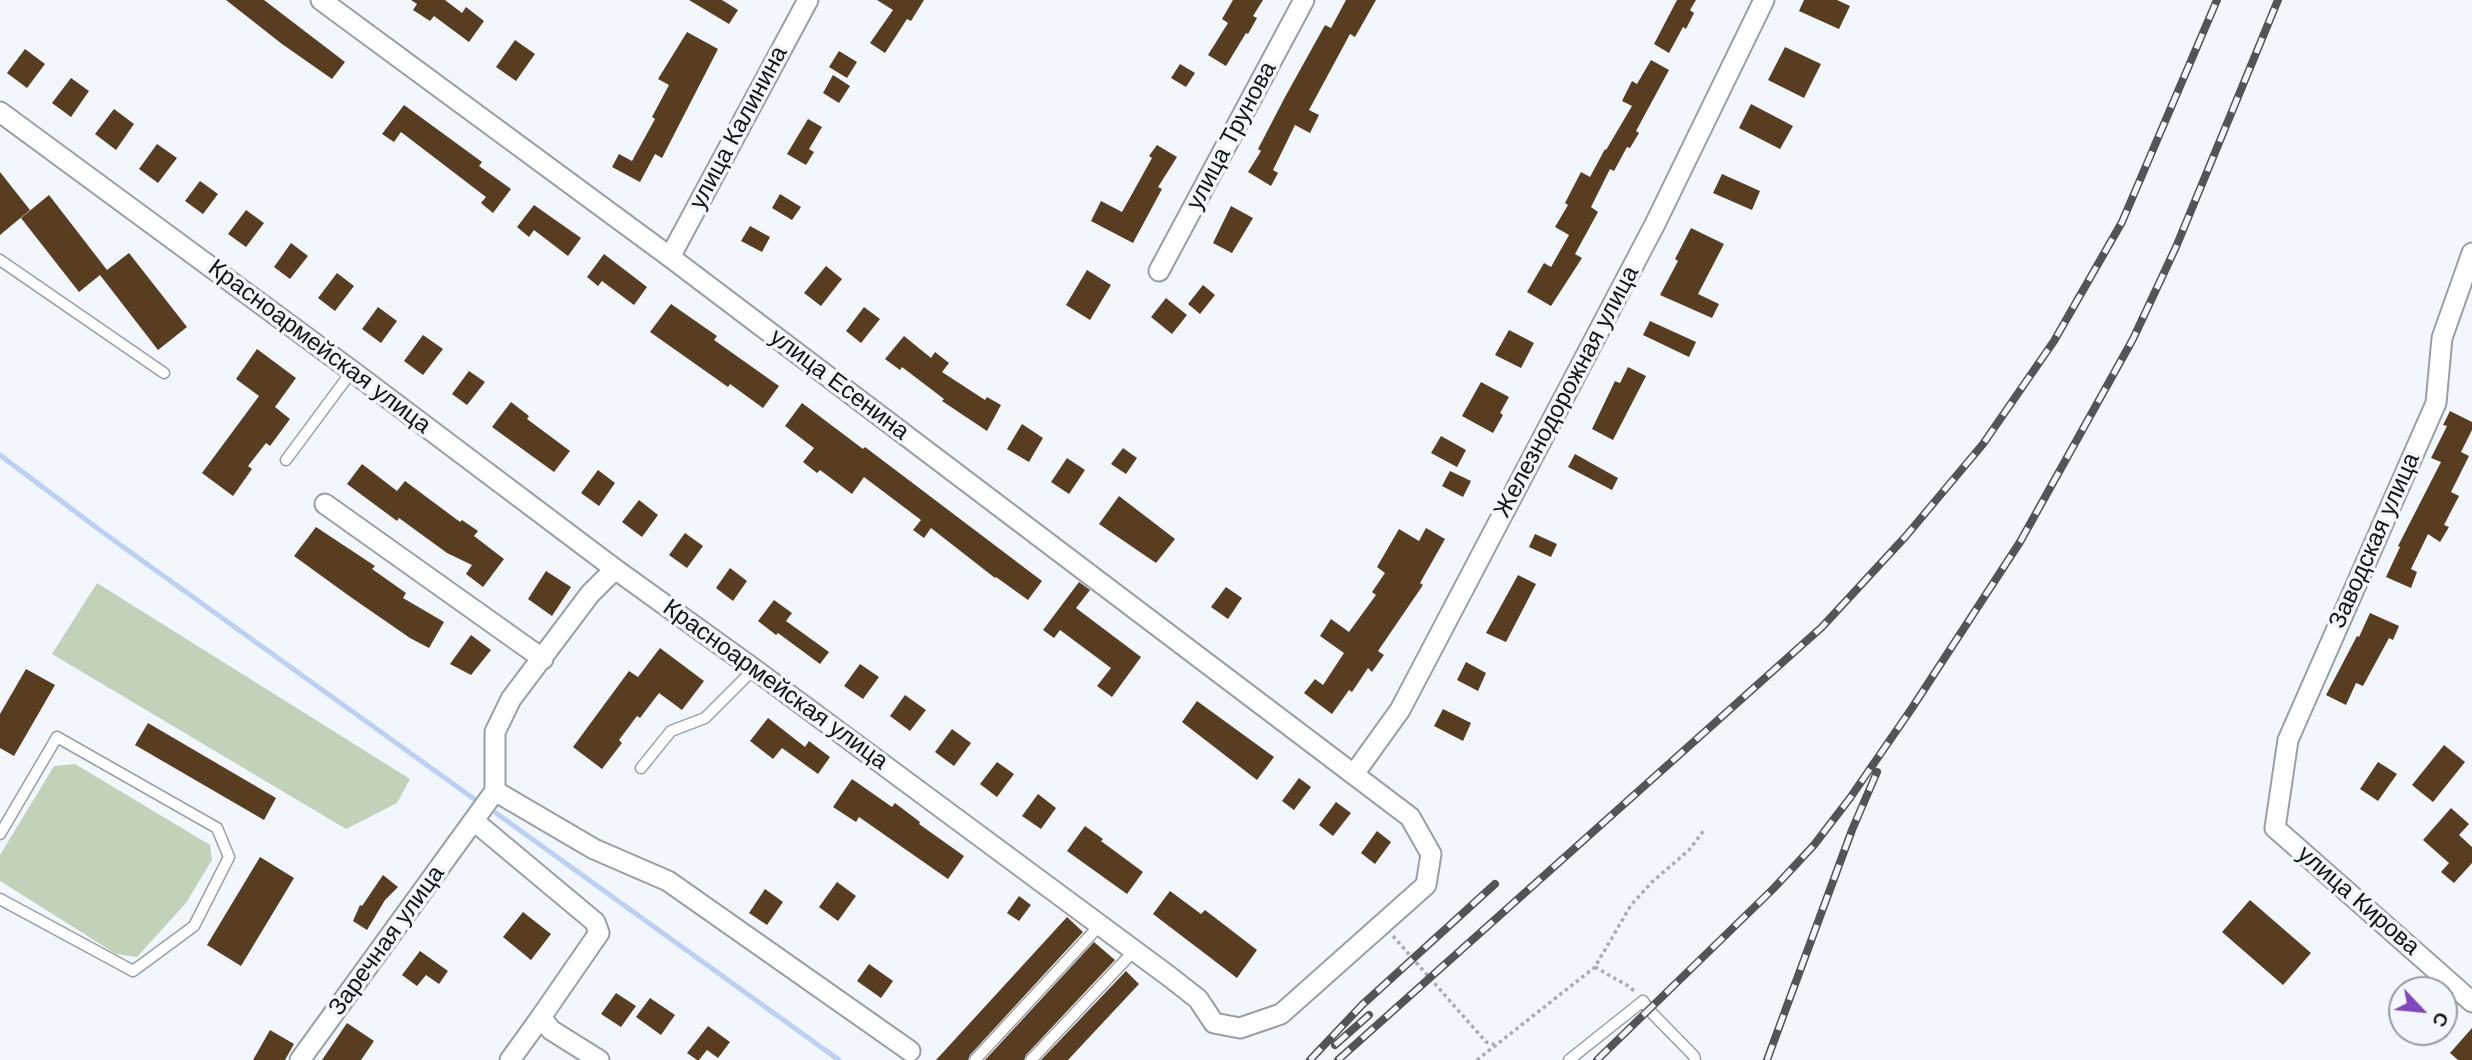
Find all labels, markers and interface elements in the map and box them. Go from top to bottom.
street label: улица Калинина [684,41,794,215]
street label: улица Трунова [1181,57,1283,215]
street label: Красноармейская улица [202,254,436,440]
street label: Железнодорожная улица [1488,261,1646,523]
street label: улица Есенина [764,323,914,447]
street label: Заводская улица [2323,449,2427,633]
street label: Красноармейская улица [657,594,893,776]
street label: улица Кирова [2291,840,2425,962]
street label: Заречная улица [323,860,451,1022]
north arrow [2388,976,2458,1046]
text: С [2428,1009,2453,1030]

